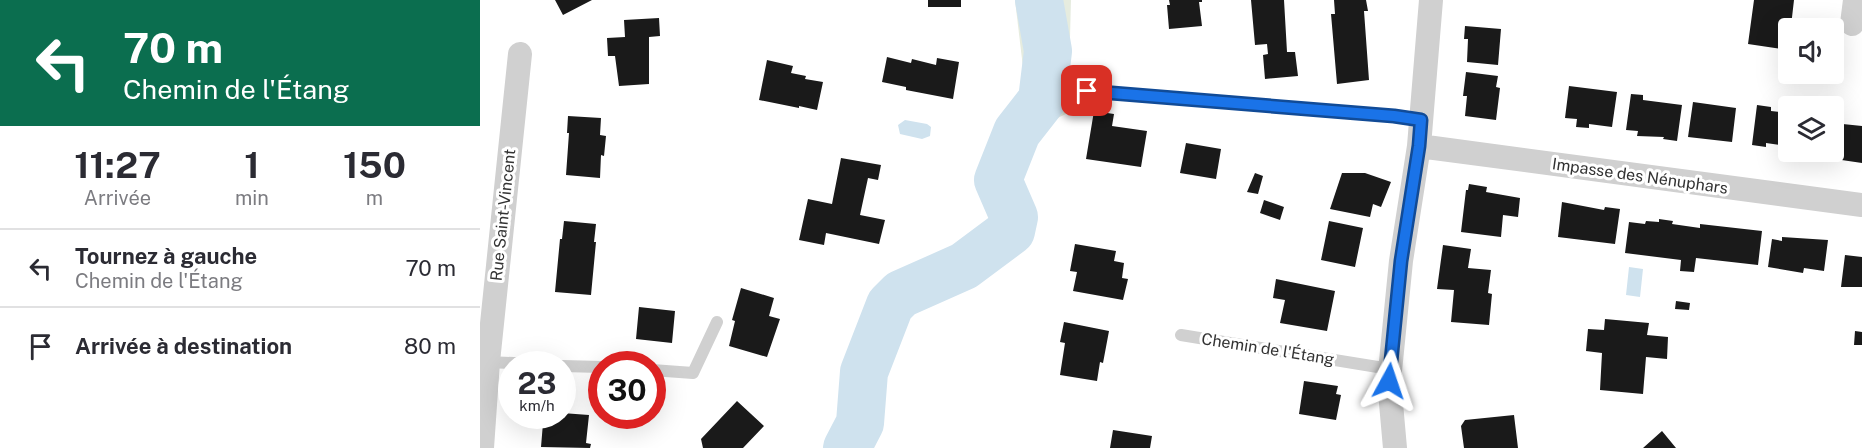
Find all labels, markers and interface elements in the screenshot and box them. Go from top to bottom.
map controls [1778,18,1844,162]
button: sound [1778,18,1844,84]
text: 70 m [123,23,223,72]
icon: left [24,24,102,102]
pin [1061,65,1112,116]
text: Chemin de l'Étang [123,73,350,105]
icon: arrive [1070,74,1103,107]
button: layers [1778,96,1844,162]
text: 11:27 [74,144,161,186]
text: 1 [244,144,260,186]
text: 150 [343,144,406,186]
street label: Rue Saint-Vincent [487,148,519,282]
street label: Impasse des Nénuphars [1551,154,1729,198]
text: Arrivée [84,186,151,210]
text: min [235,186,269,210]
text: m [366,186,383,210]
text: Tournez à gauche [75,243,257,269]
icon: left [24,252,57,285]
text: 70 m [405,255,456,281]
text: Chemin de l'Étang [75,269,243,293]
street label: Chemin de l'Étang [1200,328,1336,369]
icon: arrive [24,330,57,363]
text: Arrivée à destination [75,333,292,359]
text: 80 m [404,333,456,359]
position arrow [1357,349,1421,413]
speed limit sign: 30 [588,351,666,429]
text: 23 [517,365,557,401]
text: km/h [519,397,555,414]

